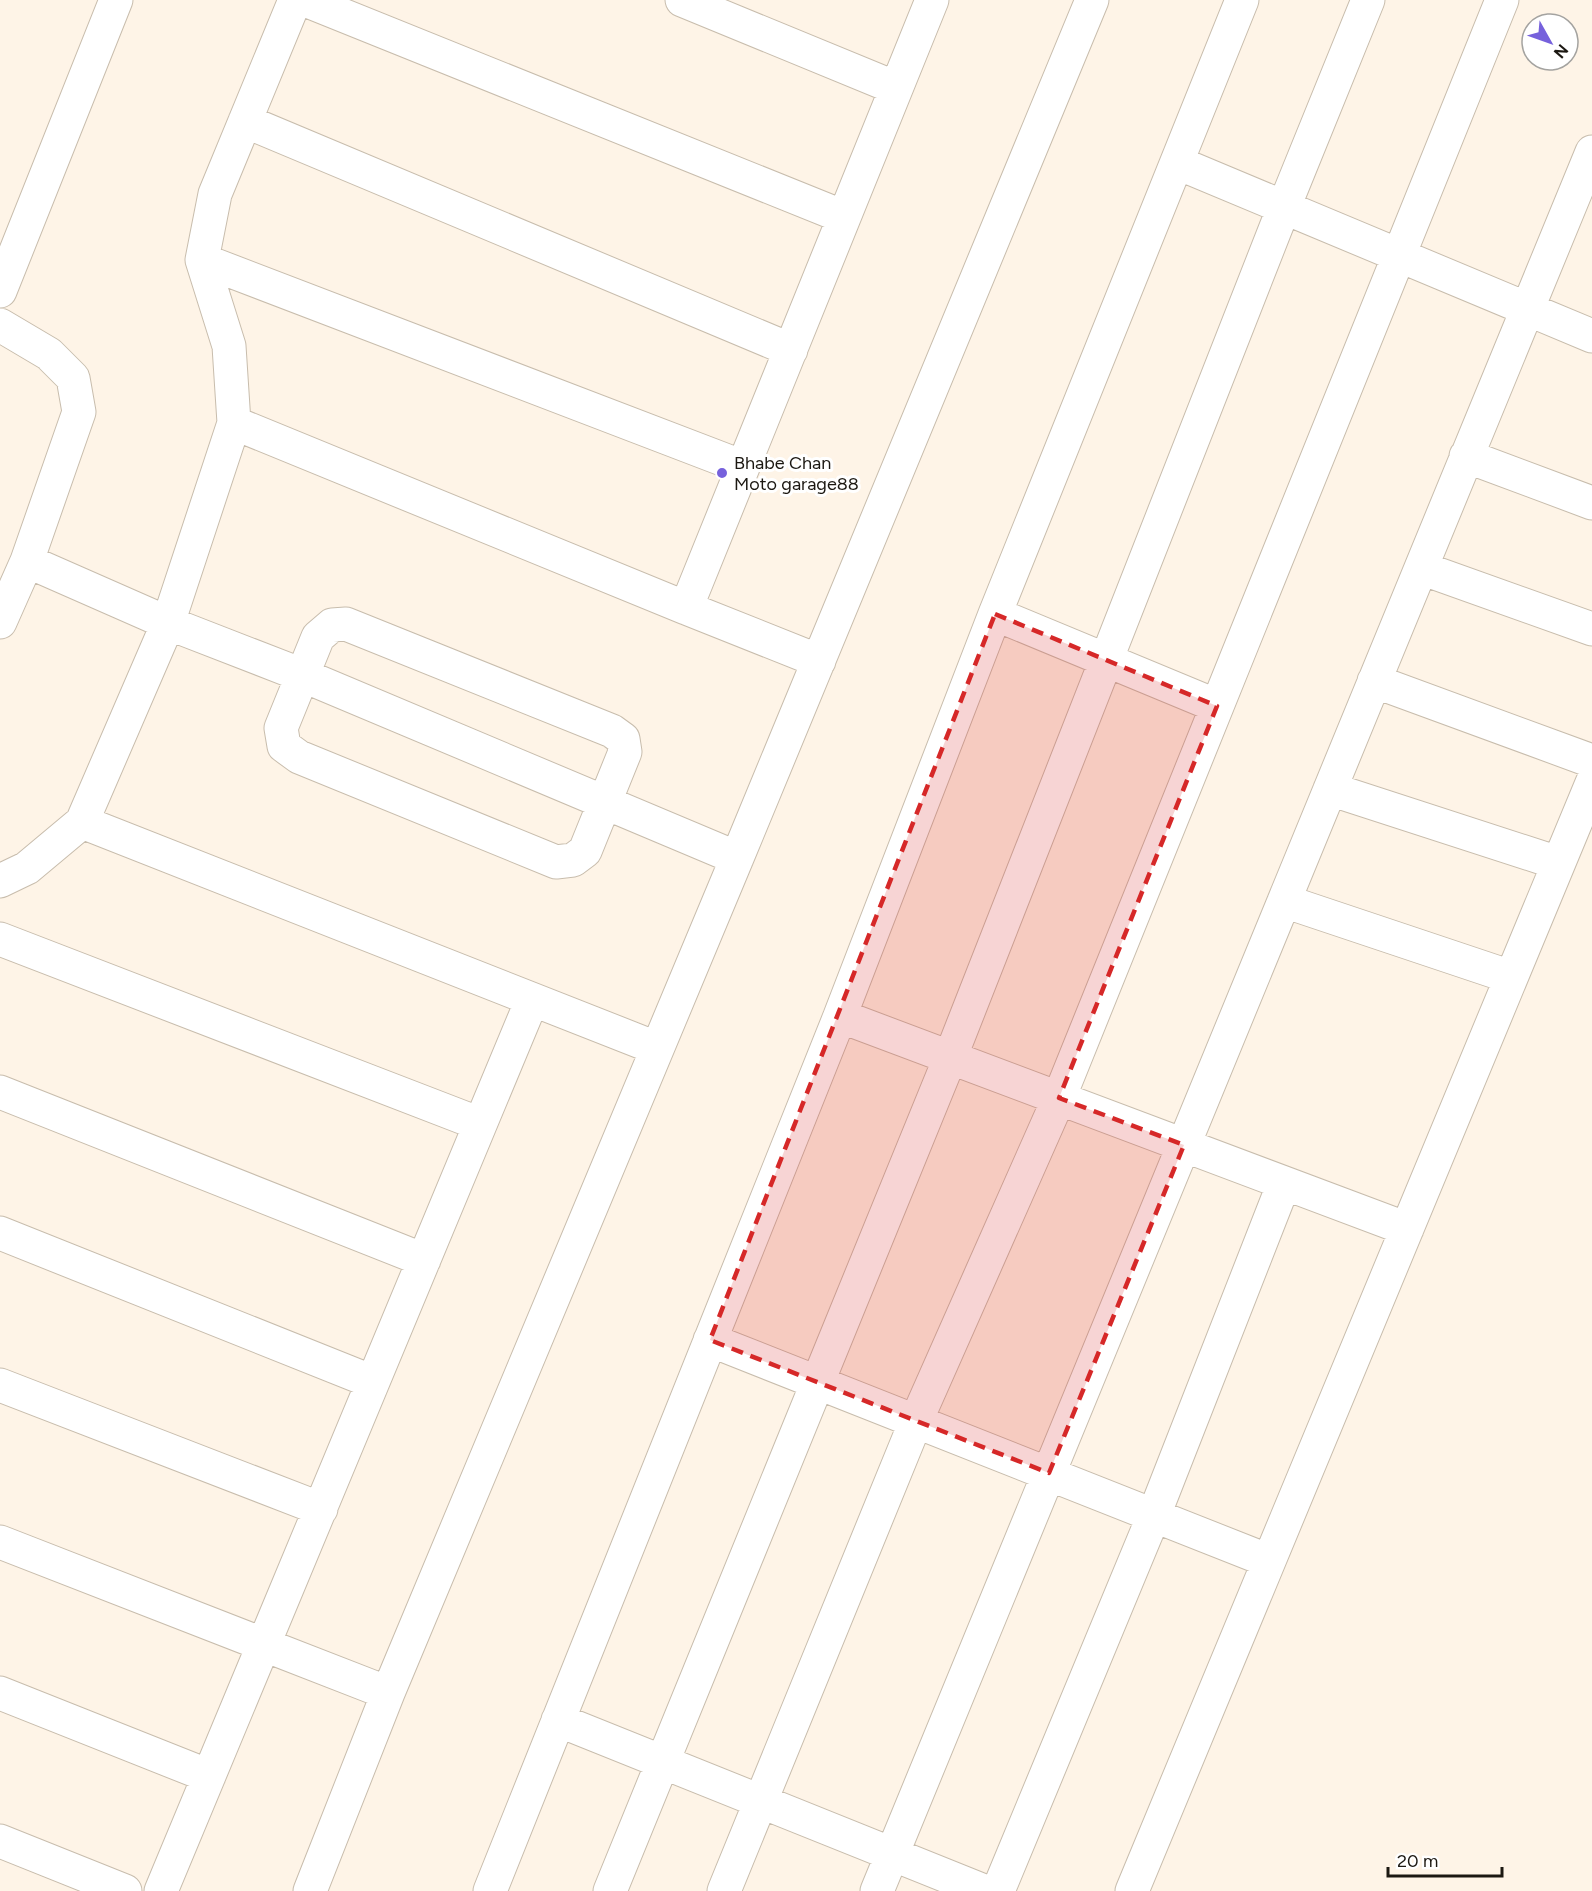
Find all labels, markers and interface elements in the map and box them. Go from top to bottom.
north arrow [1520,12,1580,72]
text: N [1550,40,1572,62]
place label: Bhabe Chan Moto garage88 [734,452,859,495]
marker: Bhabe Chan Moto garage88 [715,466,729,480]
scale bar [1388,1840,1502,1878]
text: 20 m [1397,1850,1438,1872]

